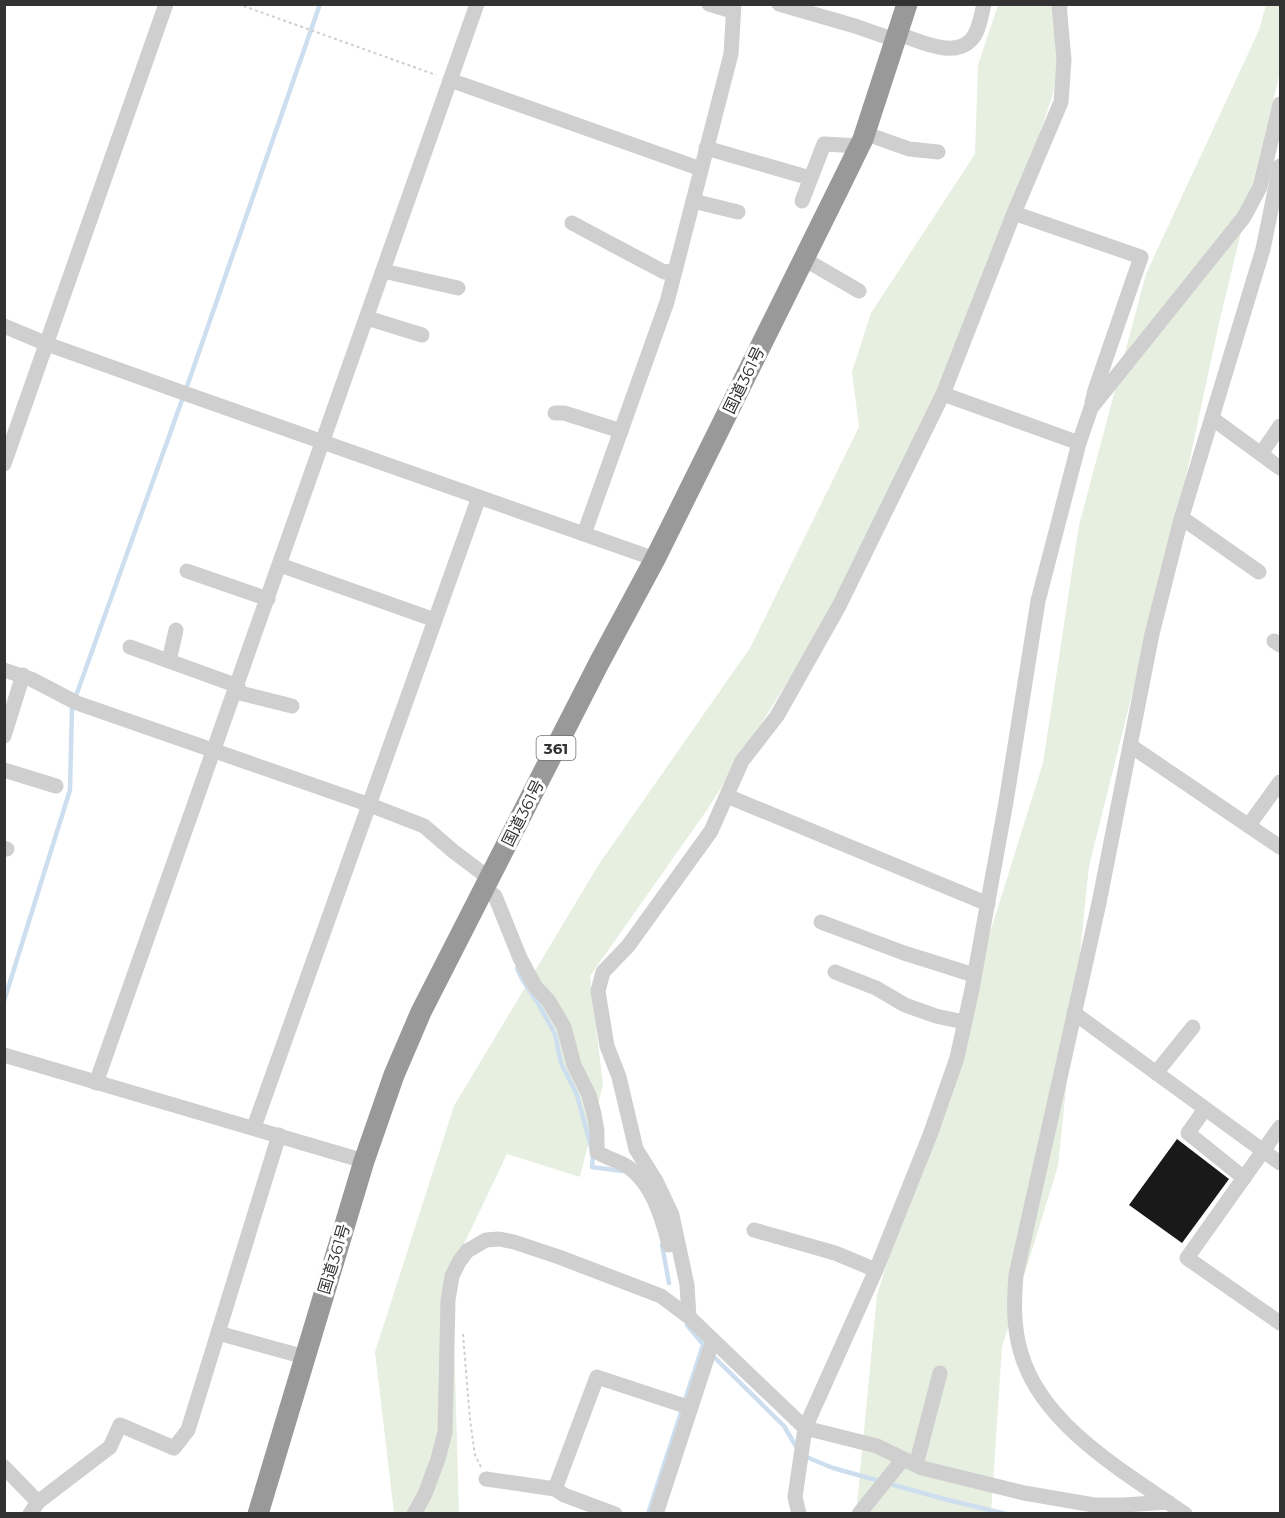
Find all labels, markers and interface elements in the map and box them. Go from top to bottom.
street label: 国道361号 [720,343,768,417]
road number: 361 [536,736,576,760]
street label: 国道361号 [498,776,548,850]
street label: 国道361号 [314,1222,354,1296]

